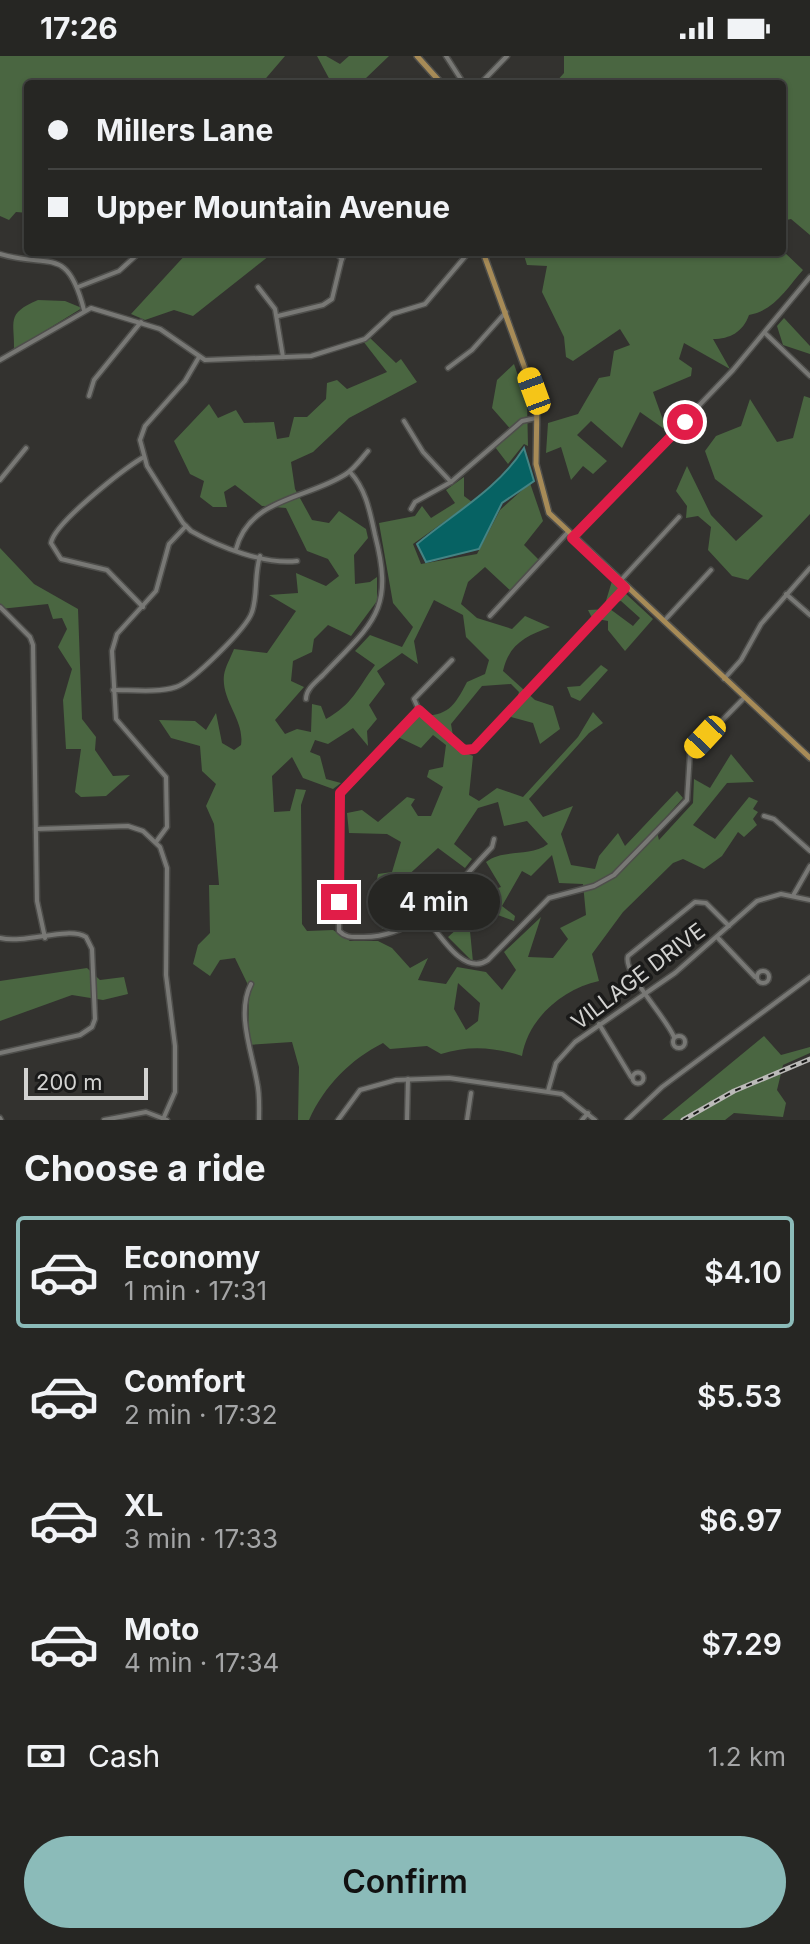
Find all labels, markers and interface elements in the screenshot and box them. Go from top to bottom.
text: 17:26 [40,10,118,46]
text: Millers Lane [96,112,273,148]
text: Upper Mountain Avenue [96,189,450,225]
car [515,364,553,418]
route start [667,404,703,440]
car [680,711,730,763]
callout: 4 min [367,874,499,930]
route end [321,884,357,920]
text: 4 min [399,886,469,917]
street label: VILLAGE DRIVE [566,917,710,1035]
scale bar [24,1064,148,1100]
text: 200 m [36,1069,103,1095]
text: Choose a ride [24,1146,266,1190]
icon: car [28,1236,100,1308]
text: Economy [124,1239,260,1275]
text: $4.10 [704,1254,782,1290]
text: 1 min · 17:31 [124,1275,267,1306]
icon: car [28,1360,100,1432]
text: Comfort [124,1363,245,1399]
text: $5.53 [697,1378,782,1414]
text: 2 min · 17:32 [124,1399,278,1430]
icon: car [28,1484,100,1556]
text: XL [124,1487,163,1523]
text: $6.97 [699,1502,782,1538]
text: 3 min · 17:33 [124,1523,278,1554]
icon: car [28,1608,100,1680]
text: Moto [124,1611,199,1647]
text: $7.29 [702,1626,782,1662]
text: 4 min · 17:34 [124,1647,279,1678]
icon: cash [24,1734,68,1778]
text: Cash [88,1738,160,1774]
text: 1.2 km [708,1741,786,1772]
button: Confirm [24,1836,786,1928]

